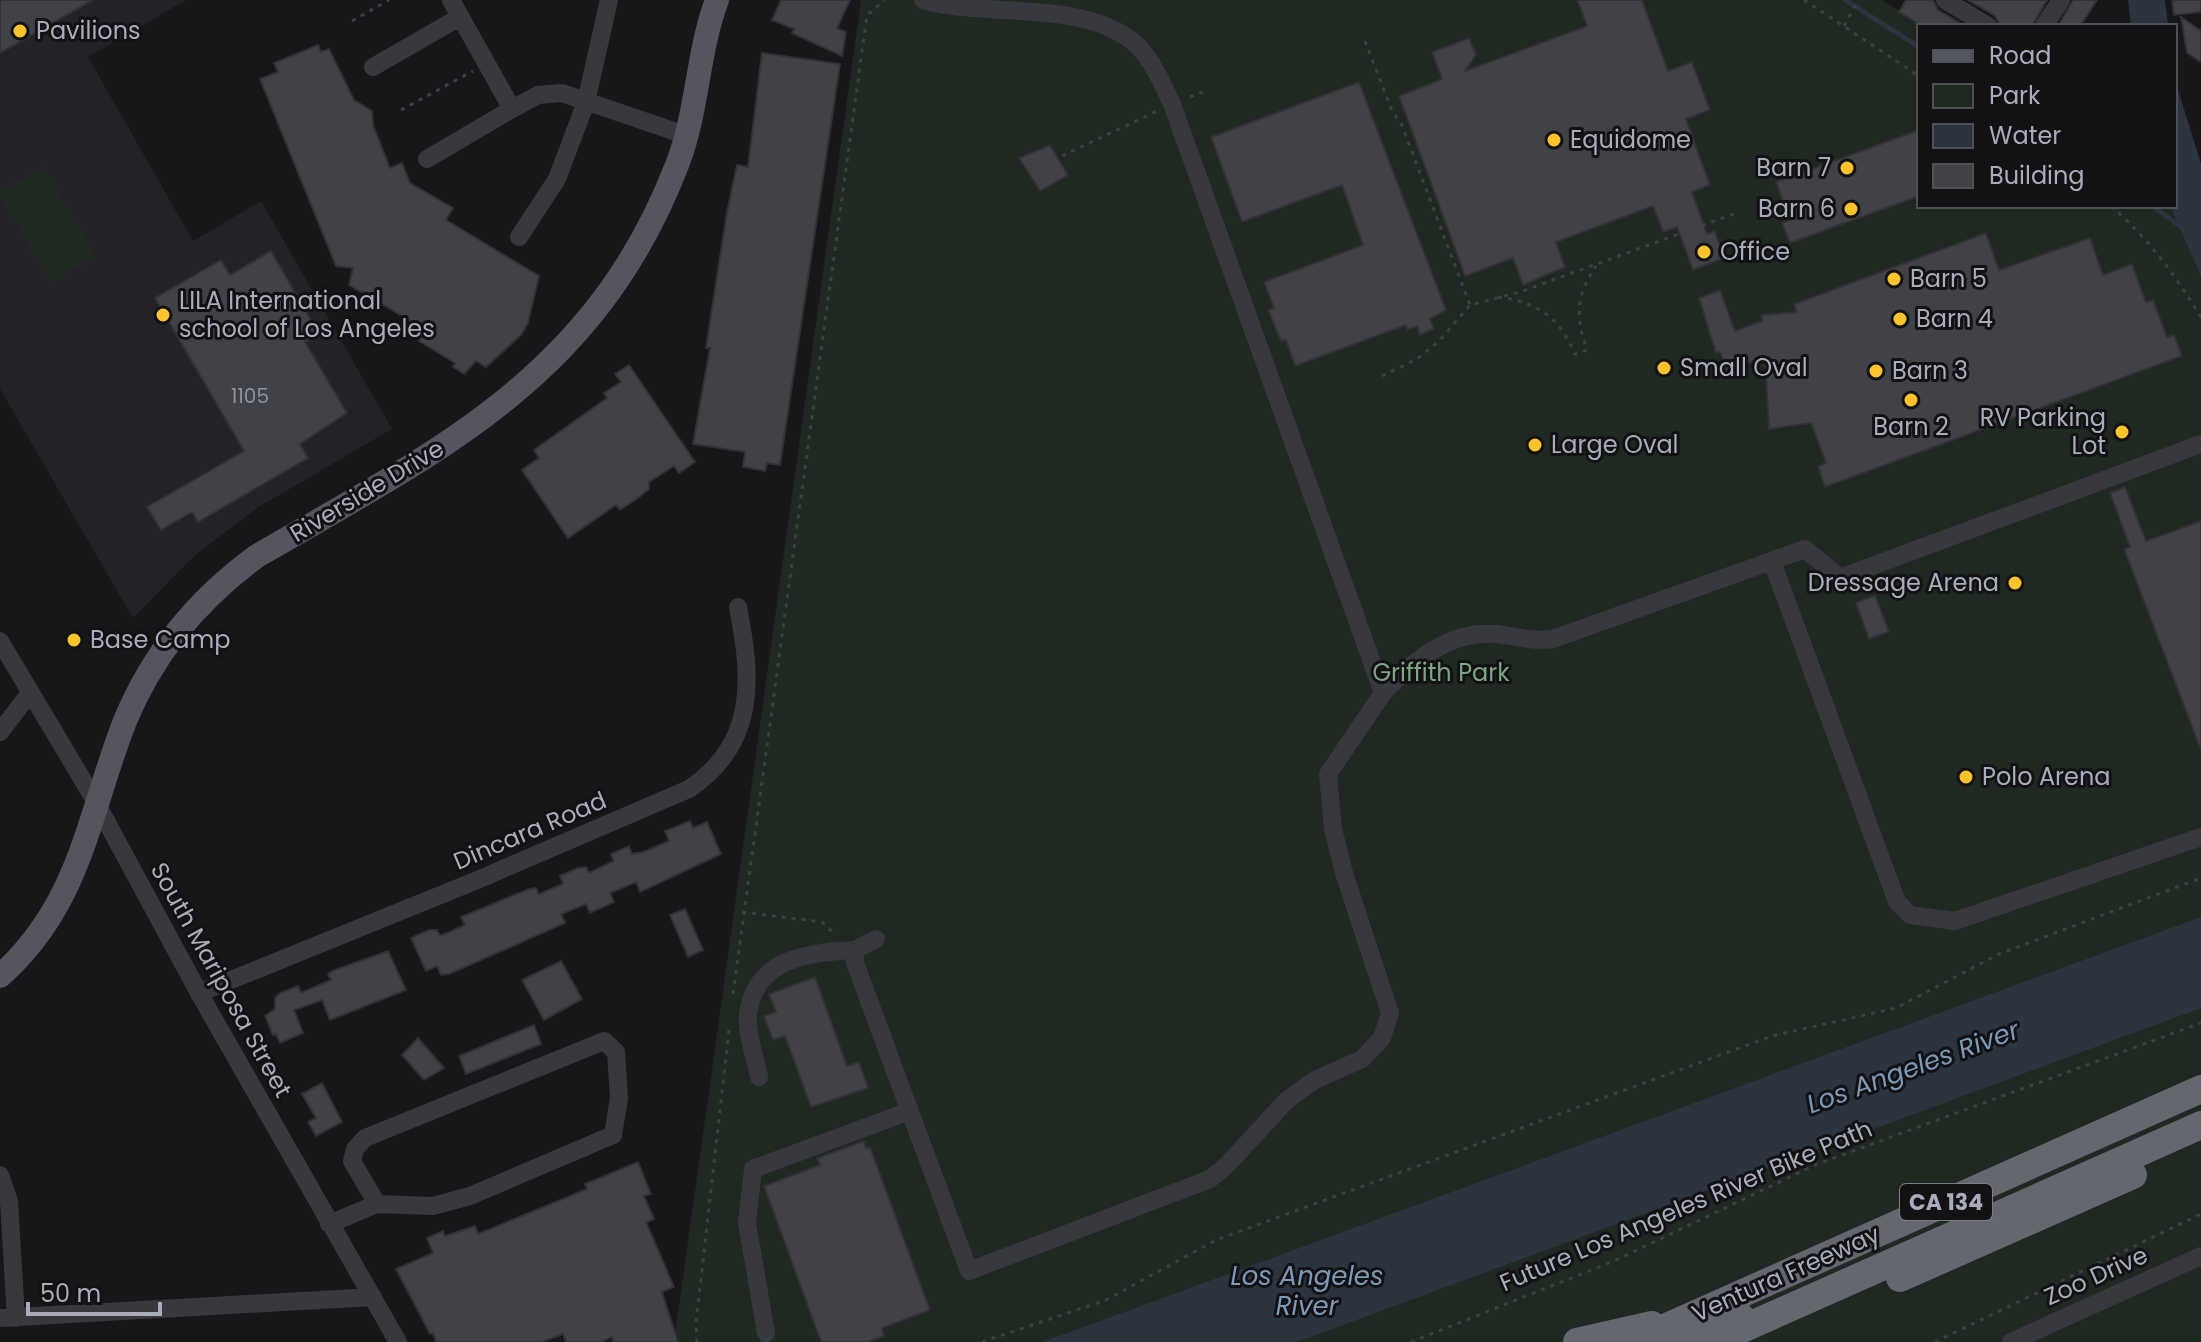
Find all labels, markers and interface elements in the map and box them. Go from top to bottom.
place label: Pavilions [36,14,141,47]
marker: Pavilions [11,22,29,40]
legend [1917,24,2177,208]
text: Road [1989,39,2051,72]
text: Park [1989,79,2041,112]
text: Water [1989,119,2061,152]
place label: Equidome [1570,123,1691,156]
marker: Equidome [1545,131,1563,149]
place label: Barn 7 [1756,151,1831,184]
marker: Barn 7 [1838,159,1856,177]
text: Building [1989,159,2085,192]
place label: Barn 6 [1758,192,1835,225]
marker: Barn 6 [1842,200,1860,218]
place label: Office [1720,235,1790,268]
marker: Office [1695,243,1713,261]
place label: Barn 5 [1910,262,1987,295]
marker: Barn 5 [1885,270,1903,288]
place label: LILA International school of Los Angeles [179,284,435,345]
place label: Barn 4 [1916,302,1993,335]
marker: LILA International school of Los Angeles [154,306,172,324]
marker: Barn 4 [1891,310,1909,328]
place label: Small Oval [1680,351,1808,384]
place label: Barn 3 [1892,354,1968,387]
marker: Small Oval [1655,359,1673,377]
marker: Barn 3 [1867,362,1885,380]
house number: 1105 [231,382,269,410]
marker: Barn 2 [1902,391,1920,409]
place label: RV Parking Lot [1980,401,2106,462]
place label: Barn 2 [1873,410,1949,443]
marker: RV Parking Lot [2113,423,2131,441]
place label: Large Oval [1551,428,1679,461]
street label: Riverside Drive [284,432,450,549]
marker: Large Oval [1526,436,1544,454]
place label: Dressage Arena [1808,566,1999,599]
marker: Dressage Arena [2006,574,2024,592]
place label: Base Camp [90,623,230,656]
marker: Base Camp [65,631,83,649]
park label: Griffith Park [1372,656,1510,689]
place label: Polo Arena [1982,760,2111,793]
marker: Polo Arena [1957,768,1975,786]
street label: Dincara Road [448,784,611,878]
street label: South Mariposa Street [143,856,300,1103]
water label: Los Angeles River [1802,1011,2025,1122]
street label: Future Los Angeles River Bike Path [1495,1112,1877,1299]
road number: CA 134 [1900,1184,1992,1220]
street label: Ventura Freeway [1687,1217,1885,1330]
street label: Zoo Drive [2039,1238,2153,1313]
water label: Los Angeles River [1230,1258,1384,1324]
scale bar [28,1266,160,1316]
text: 50 m [40,1277,101,1310]

